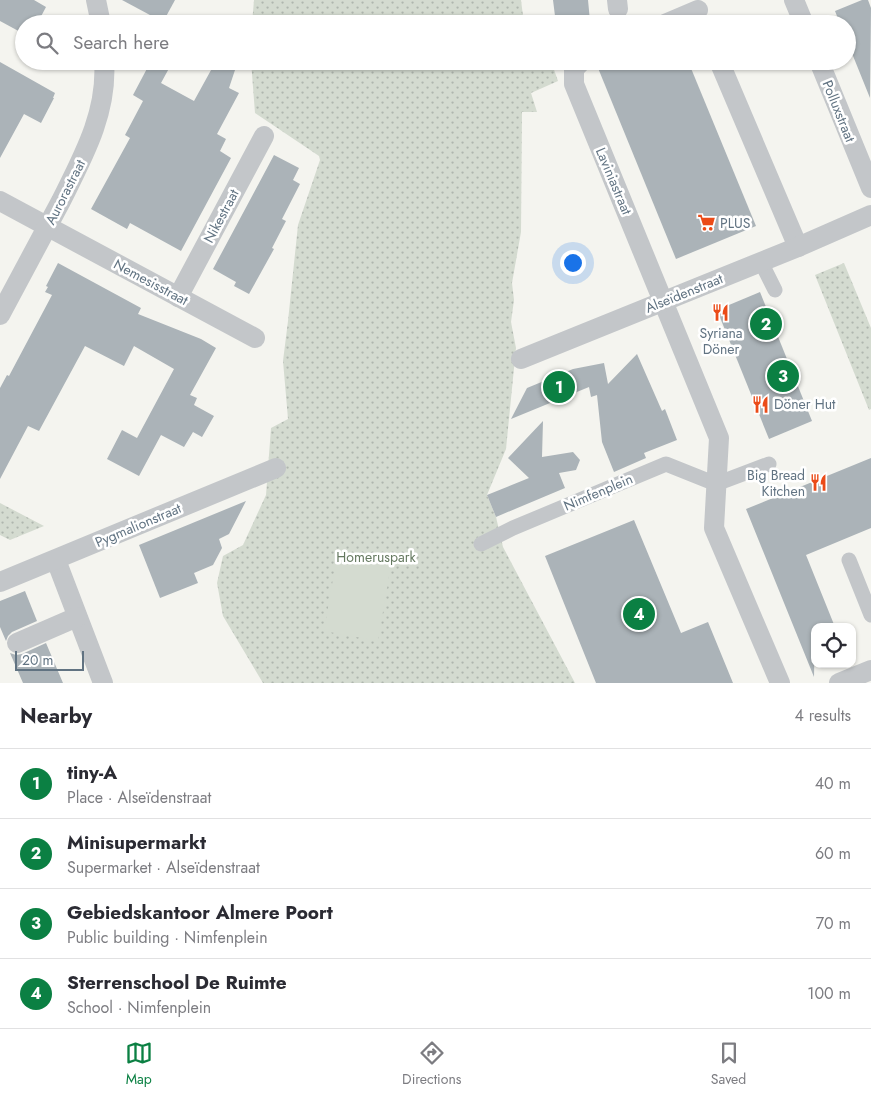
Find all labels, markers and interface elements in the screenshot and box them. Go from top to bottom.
search box [15,15,856,70]
icon: search [33,29,61,57]
text: Search here [73,29,169,56]
street label: Polluxstraat [818,77,861,146]
street label: Laviniastraat [591,144,637,218]
street label: Aurorastraat [40,155,90,228]
street label: Nikestraat [198,185,244,246]
supermarket icon: PLUS [696,213,716,233]
place label: PLUS [720,213,751,233]
your location [560,250,586,276]
street label: Nemesisstraat [110,254,192,310]
street label: Alseïdenstraat [642,268,726,318]
restaurant icon: Syriana Döner [711,303,731,323]
pin: 2 [750,305,782,343]
place label: Syriana Döner [699,323,743,359]
pin: 3 [767,357,799,395]
pin: 1 [543,368,575,406]
restaurant icon: Döner Hut [750,394,770,414]
place label: Döner Hut [774,394,836,414]
place label: Big Bread Kitchen [747,465,805,501]
street label: Nimfenplein [560,468,636,516]
restaurant icon: Big Bread Kitchen [809,473,829,493]
street label: Pygmalionstraat [92,498,185,552]
park label: Homeruspark [336,547,416,567]
pin: 4 [623,595,655,633]
map controls [811,623,856,668]
button: locate [811,623,856,668]
scale bar [15,648,84,671]
text: 20 m [22,650,54,670]
text: Nearby [20,701,92,731]
text: 4 results [795,704,851,727]
text: tiny-A [67,759,117,786]
text: 1 [32,772,40,795]
text: 40 m [815,772,851,795]
text: Place · Alseïdenstraat [67,786,211,809]
text: Minisupermarkt [67,829,206,856]
text: 2 [31,842,41,865]
text: 60 m [815,842,851,865]
text: Supermarket · Alseïdenstraat [67,856,260,879]
text: Gebiedskantoor Almere Poort [67,899,333,926]
text: 3 [31,912,41,935]
text: 70 m [816,912,851,935]
text: Public building · Nimfenplein [67,926,268,949]
text: Sterrenschool De Ruimte [67,969,287,996]
text: 4 [30,982,42,1005]
text: 100 m [807,982,851,1005]
text: School · Nimfenplein [67,996,211,1019]
tab: Map [125,1039,153,1089]
tab: Directions [402,1039,461,1089]
tab: Saved [711,1039,746,1089]

